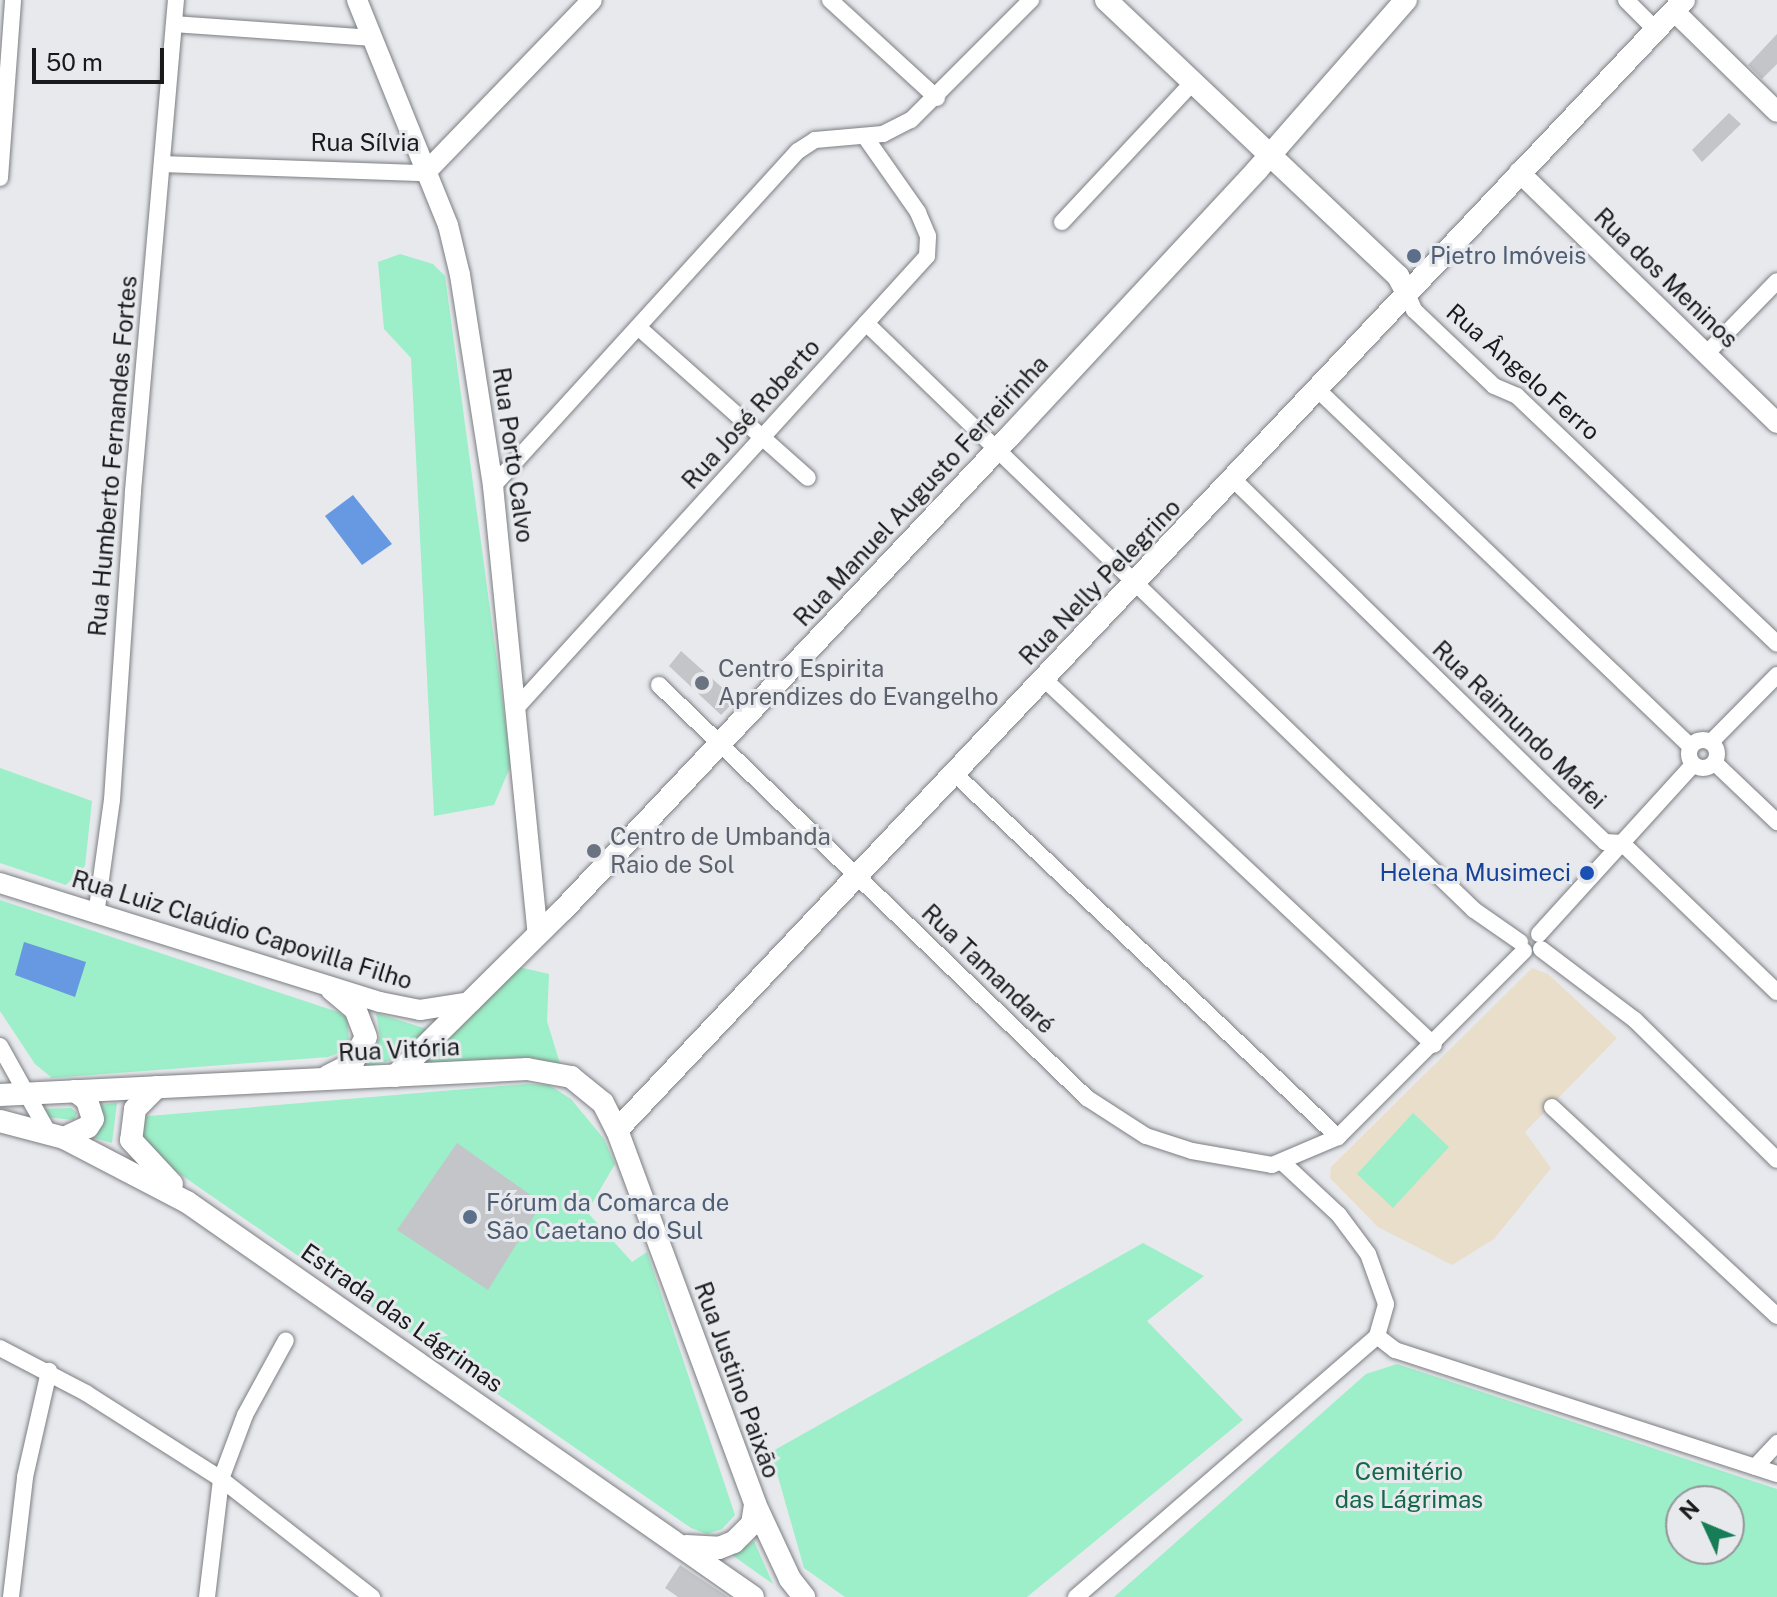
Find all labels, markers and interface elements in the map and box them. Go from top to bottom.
scale bar [36,32,168,82]
text: 50 m [46,48,103,76]
street label: Rua Sílvia [310,129,420,157]
street label: Rua dos Meninos [1588,202,1744,354]
place label: Pietro Imóveis [1430,242,1587,270]
marker: Pietro Imóveis [1405,247,1423,265]
street label: Rua Humberto Fernandes Fortes [83,274,143,638]
street label: Rua Ângelo Ferro [1440,298,1606,446]
street label: Rua José Roberto [676,333,826,495]
street label: Rua Manuel Augusto Ferreirinha [788,350,1054,632]
street label: Rua Porto Calvo [486,365,540,545]
street label: Rua Nelly Pelegrino [1013,493,1187,671]
street label: Rua Raimundo Mafei [1426,635,1612,815]
place label: Centro Espirita Aprendizes do Evangelho [718,655,999,711]
marker: Centro Espirita Aprendizes do Evangelho [693,674,711,692]
place label: Centro de Umbanda Raio de Sol [610,823,832,879]
marker: Centro de Umbanda Raio de Sol [585,842,603,860]
place label: Helena Musimeci [1379,859,1571,887]
street label: Rua Luiz Claúdio Capovilla Filho [68,864,416,996]
marker: Helena Musimeci [1578,864,1596,882]
street label: Rua Tamandaré [916,898,1060,1040]
street label: Rua Vitória [337,1032,461,1068]
place label: Fórum da Comarca de São Caetano do Sul [486,1189,730,1245]
marker: Fórum da Comarca de São Caetano do Sul [461,1208,479,1226]
street label: Estrada das Lágrimas [295,1237,509,1399]
street label: Rua Justino Paixão [688,1278,786,1482]
park label: Cemitério das Lágrimas [1335,1458,1483,1514]
north arrow [1665,1485,1745,1565]
text: N [1674,1494,1705,1525]

